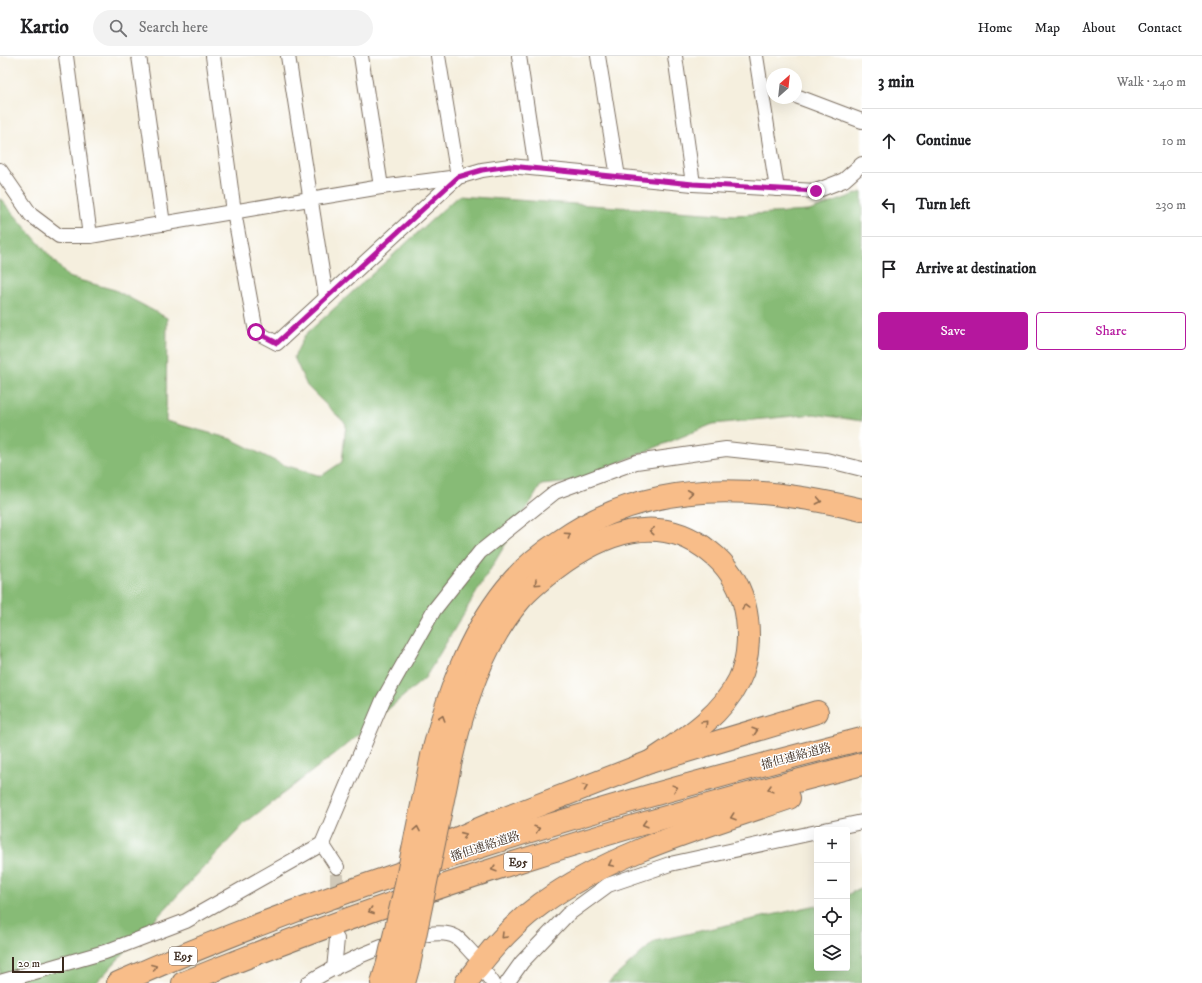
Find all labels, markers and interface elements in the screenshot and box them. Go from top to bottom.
search box [93,10,373,46]
text: Kartio [20,16,69,39]
icon: search [107,17,129,39]
text: Search here [139,18,208,37]
text: Home [978,19,1012,37]
text: Map [1034,19,1060,37]
text: About [1082,19,1116,37]
text: Contact [1138,19,1182,37]
north arrow [766,68,802,104]
text: 3 min [878,71,914,93]
text: Walk · 240 m [1117,74,1186,90]
icon: ahead [878,130,900,152]
text: Continue [916,131,971,150]
text: 10 m [1162,133,1186,149]
route end [807,182,825,200]
icon: left [878,194,900,216]
text: Turn left [916,195,970,214]
text: 230 m [1155,197,1186,213]
icon: arrive [878,258,900,280]
text: Arrive at destination [916,259,1036,278]
button: Save [878,312,1028,350]
button: Share [1036,312,1186,350]
route start [247,323,265,341]
one-way arrow [687,489,693,498]
one-way arrow [816,496,822,505]
one-way arrow [649,526,655,535]
one-way arrow [564,532,571,540]
one-way arrow [534,578,542,586]
one-way arrow [741,604,750,611]
one-way arrow [437,715,446,722]
one-way arrow [700,721,707,728]
one-way arrow [751,727,758,736]
street label: 播但連絡道路 [759,740,833,773]
one-way arrow [581,784,588,792]
one-way arrow [767,784,774,793]
one-way arrow [672,785,678,793]
one-way arrow [729,813,736,821]
one-way arrow [642,819,649,828]
one-way arrow [533,825,540,834]
one-way arrow [413,826,421,832]
map controls [814,827,850,971]
button: + [814,827,850,863]
street label: 播但連絡道路 [449,828,522,865]
one-way arrow [460,832,468,840]
road number: E95 [504,853,532,871]
one-way arrow [608,859,616,867]
button: − [814,863,850,899]
one-way arrow [490,865,497,873]
button: locate [814,899,850,935]
one-way arrow [367,906,374,915]
one-way arrow [501,931,509,939]
button: layers [814,935,850,971]
road number: E95 [169,947,197,965]
scale bar [12,955,64,974]
text: 20 m [18,957,40,971]
one-way arrow [151,964,158,972]

